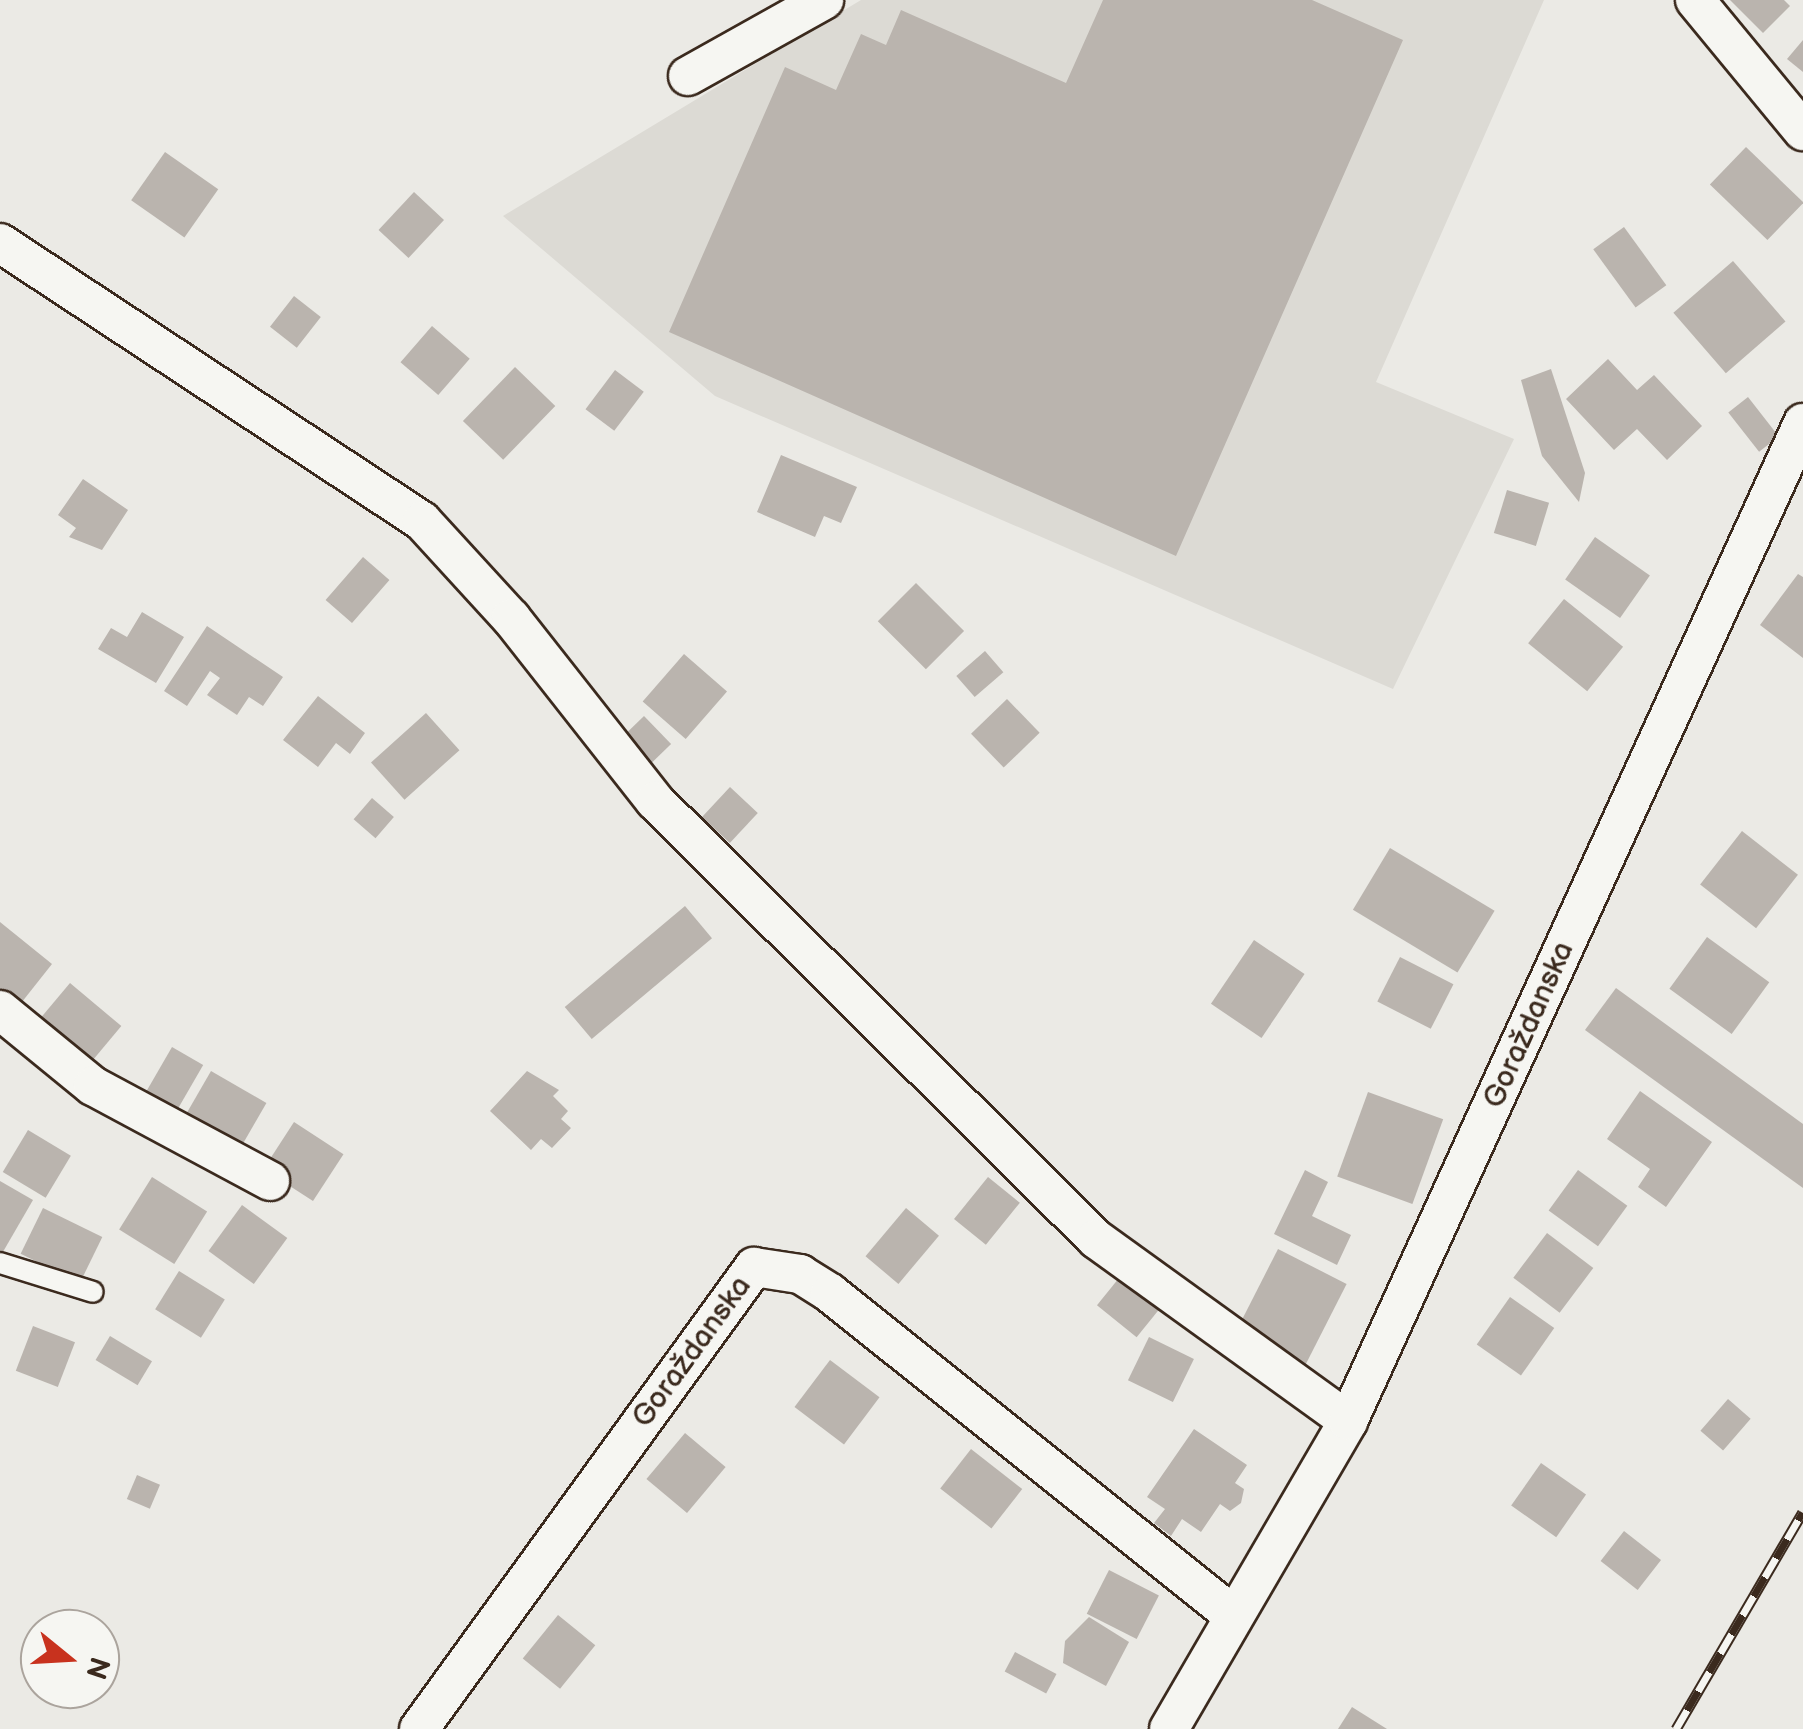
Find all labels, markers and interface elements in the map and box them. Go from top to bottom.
street label: Goraždanska [1476,936,1582,1114]
street label: Goraždanska [625,1269,759,1435]
north arrow [20,1609,120,1709]
text: N [78,1653,116,1683]

